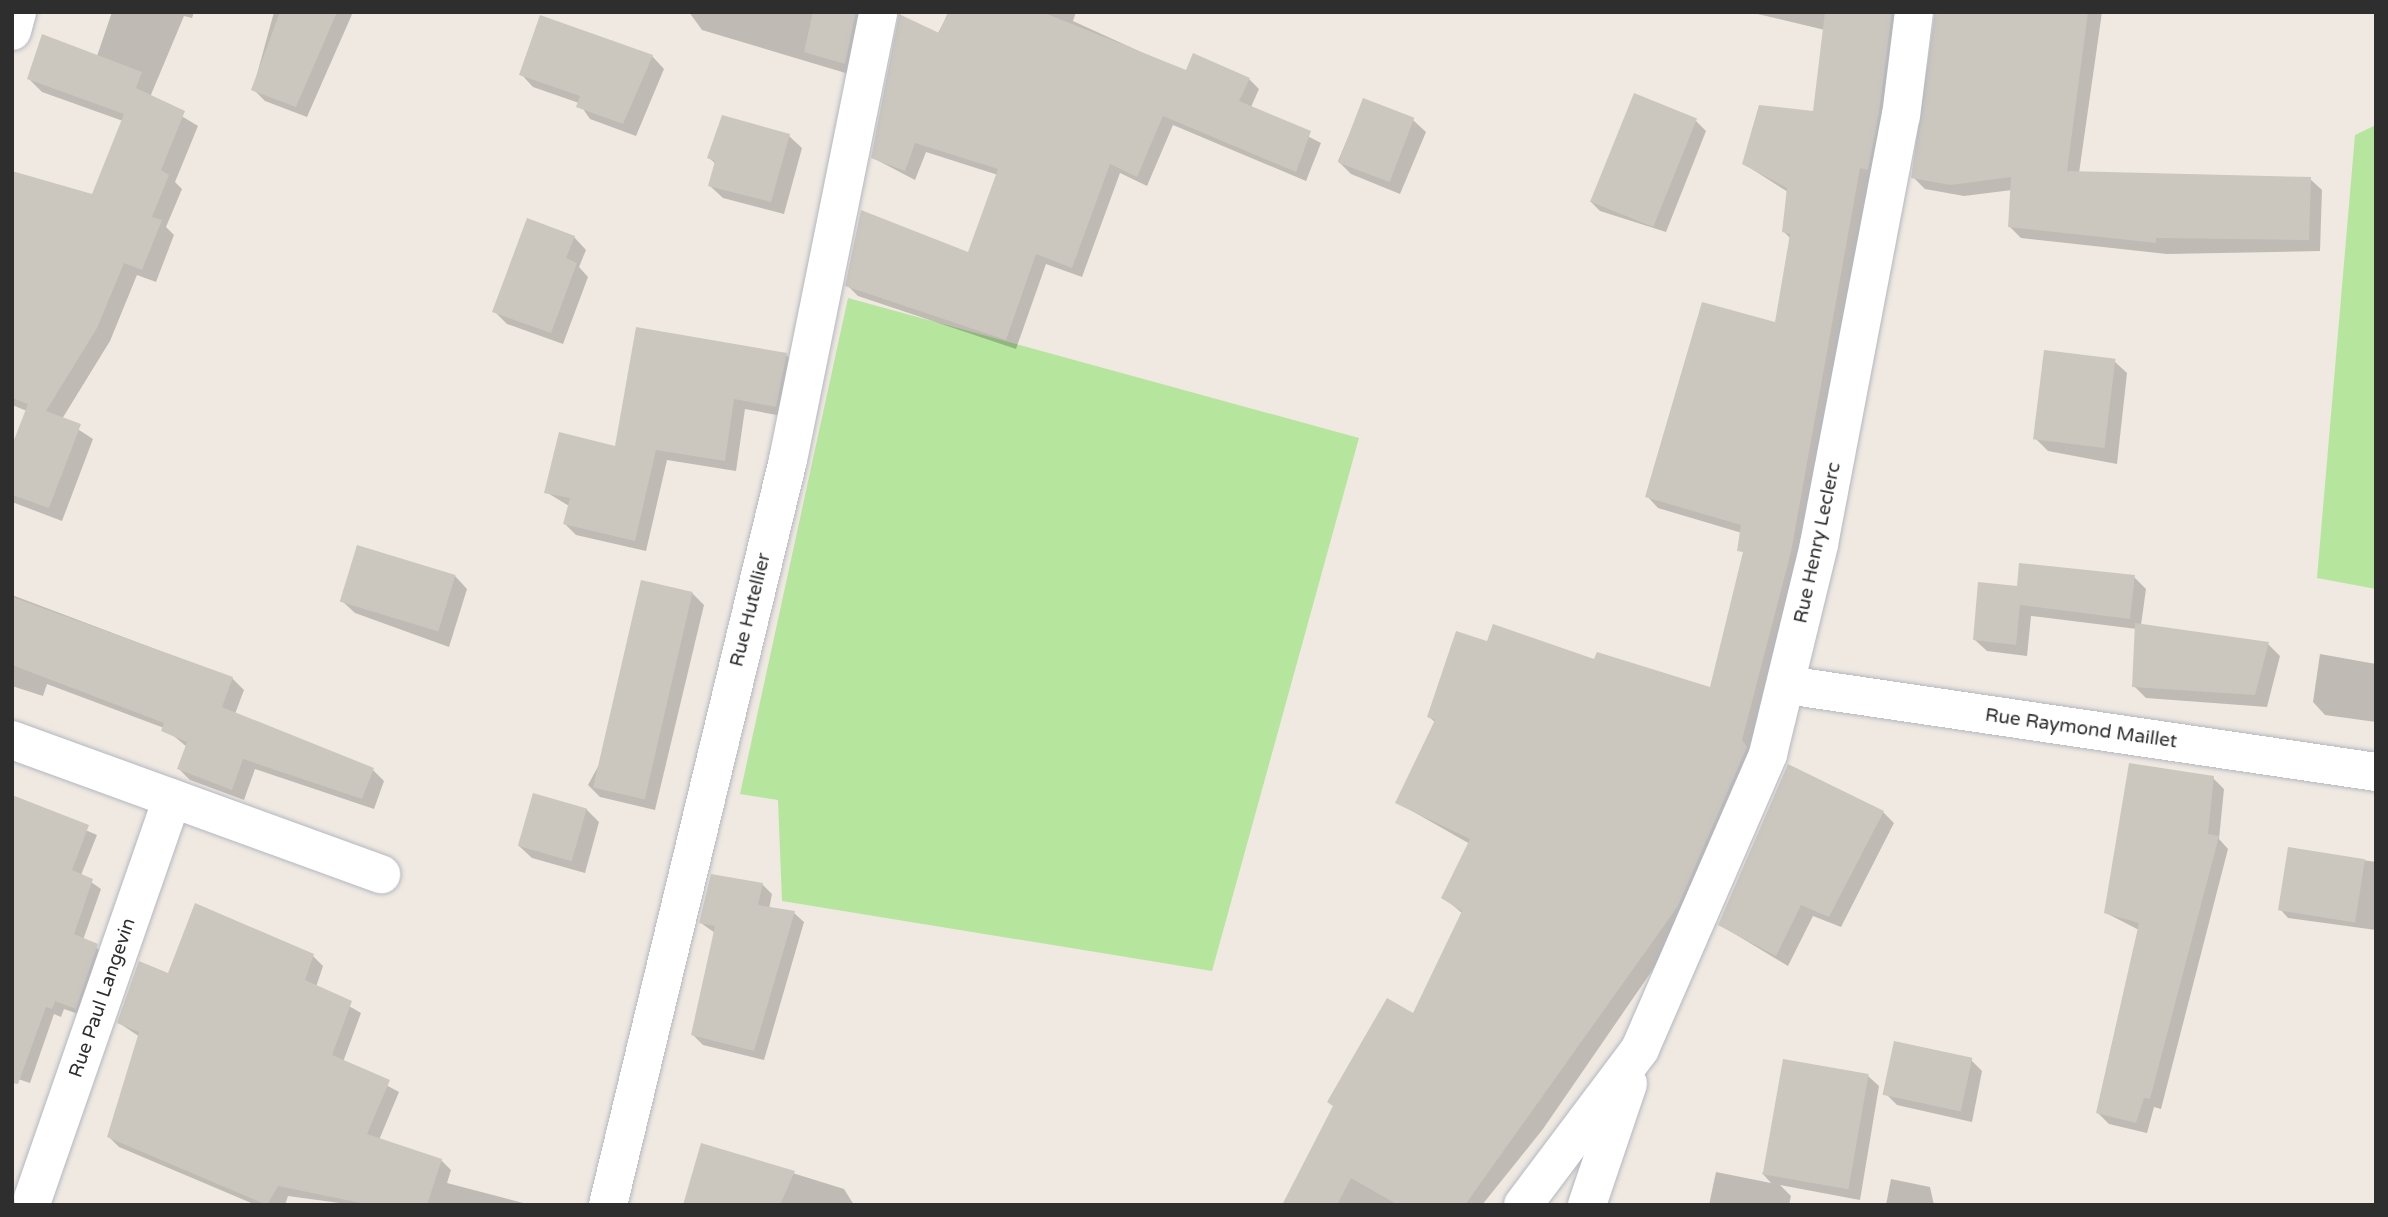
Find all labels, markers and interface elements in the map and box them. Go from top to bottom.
street label: Rue Henry Leclerc [1790,460,1846,626]
street label: Rue Hutellier [726,551,776,669]
street label: Rue Raymond Maillet [1983,704,2179,754]
street label: Rue Paul Langevin [65,915,141,1081]

